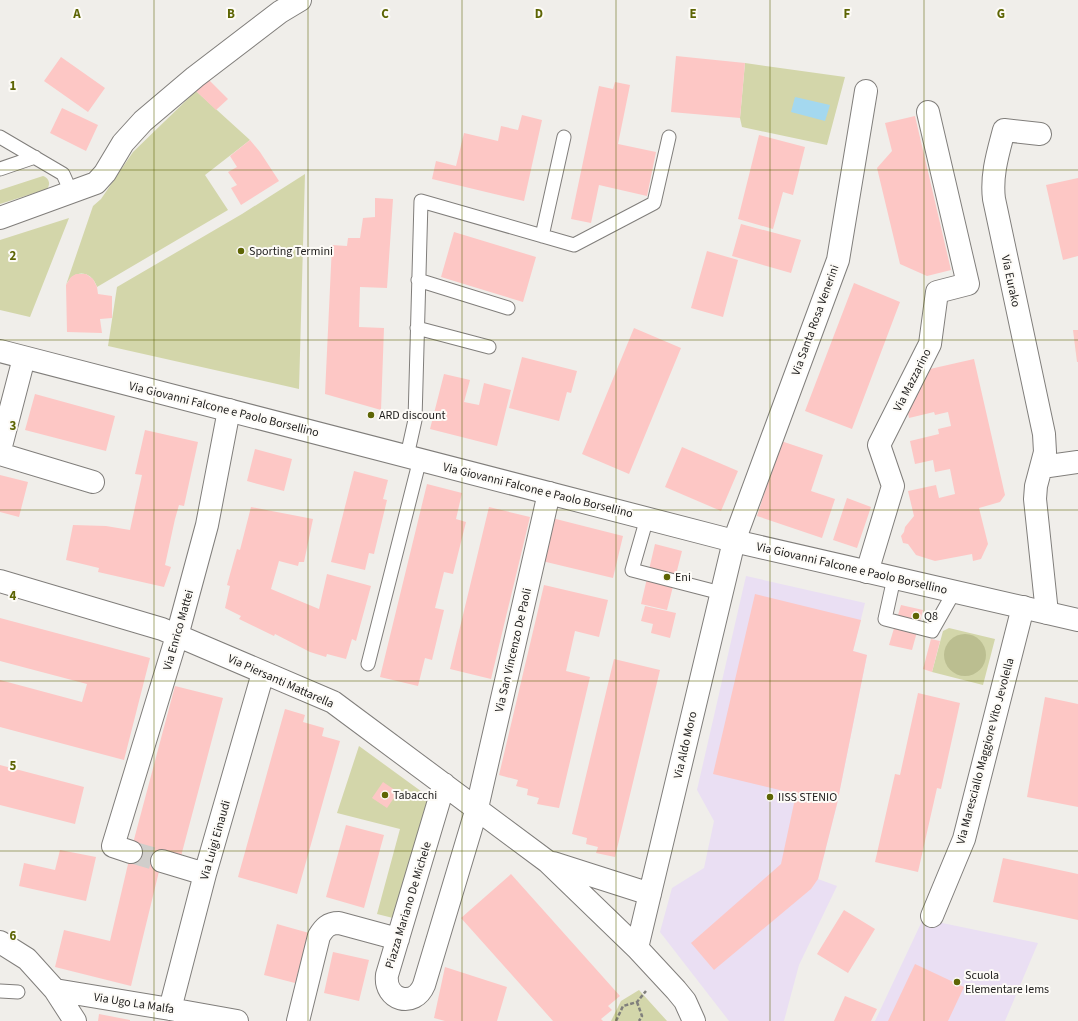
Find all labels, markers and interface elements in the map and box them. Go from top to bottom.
text: A [72,5,81,23]
text: B [227,5,235,23]
text: C [381,5,389,23]
text: D [535,5,543,23]
text: E [689,5,697,23]
text: F [844,5,851,23]
text: G [997,5,1005,23]
text: 1 [10,77,17,95]
place label: Sporting Termini [249,243,333,260]
marker: Sporting Termini [236,246,246,256]
text: 2 [10,247,17,265]
street label: Via Eurako [997,254,1024,309]
street label: Via Santa Rosa Venerini [788,262,843,378]
street label: Via Mazzarino [889,346,936,415]
street label: Via Giovanni Falcone e Paolo Borsellino [127,378,321,441]
place label: ARD discount [379,407,446,424]
marker: ARD discount [366,410,376,420]
text: 3 [10,417,17,435]
street label: Via Giovanni Falcone e Paolo Borsellino [441,459,635,522]
street label: Via Giovanni Falcone e Paolo Borsellino [755,538,949,599]
place label: Eni [675,569,691,586]
marker: Eni [662,572,672,582]
street label: Via San Vincenzo De Paoli [491,586,536,714]
text: 4 [10,587,17,605]
street label: Via Enrico Mattei [159,588,198,672]
place label: Q8 [924,608,938,625]
marker: Q8 [911,611,921,621]
street label: Via Piersanti Mattarella [225,650,337,713]
street label: Via Maresciallo Maggiore Vito Jevolella [952,656,1019,846]
street label: Via Aldo Moro [670,710,701,780]
text: 5 [10,757,17,775]
place label: Tabacchi [393,787,437,804]
place label: IISS STENIO [778,789,837,806]
marker: Tabacchi [380,790,390,800]
marker: IISS STENIO [765,792,775,802]
street label: Via Luigi Einaudi [196,798,235,882]
street label: Piazza Mariano De Michele [381,840,436,971]
text: 6 [10,927,17,945]
place label: Scuola Elementare Iems [965,967,1049,998]
marker: Scuola Elementare Iems [952,977,962,987]
street label: Via Ugo La Malfa [92,989,175,1018]

